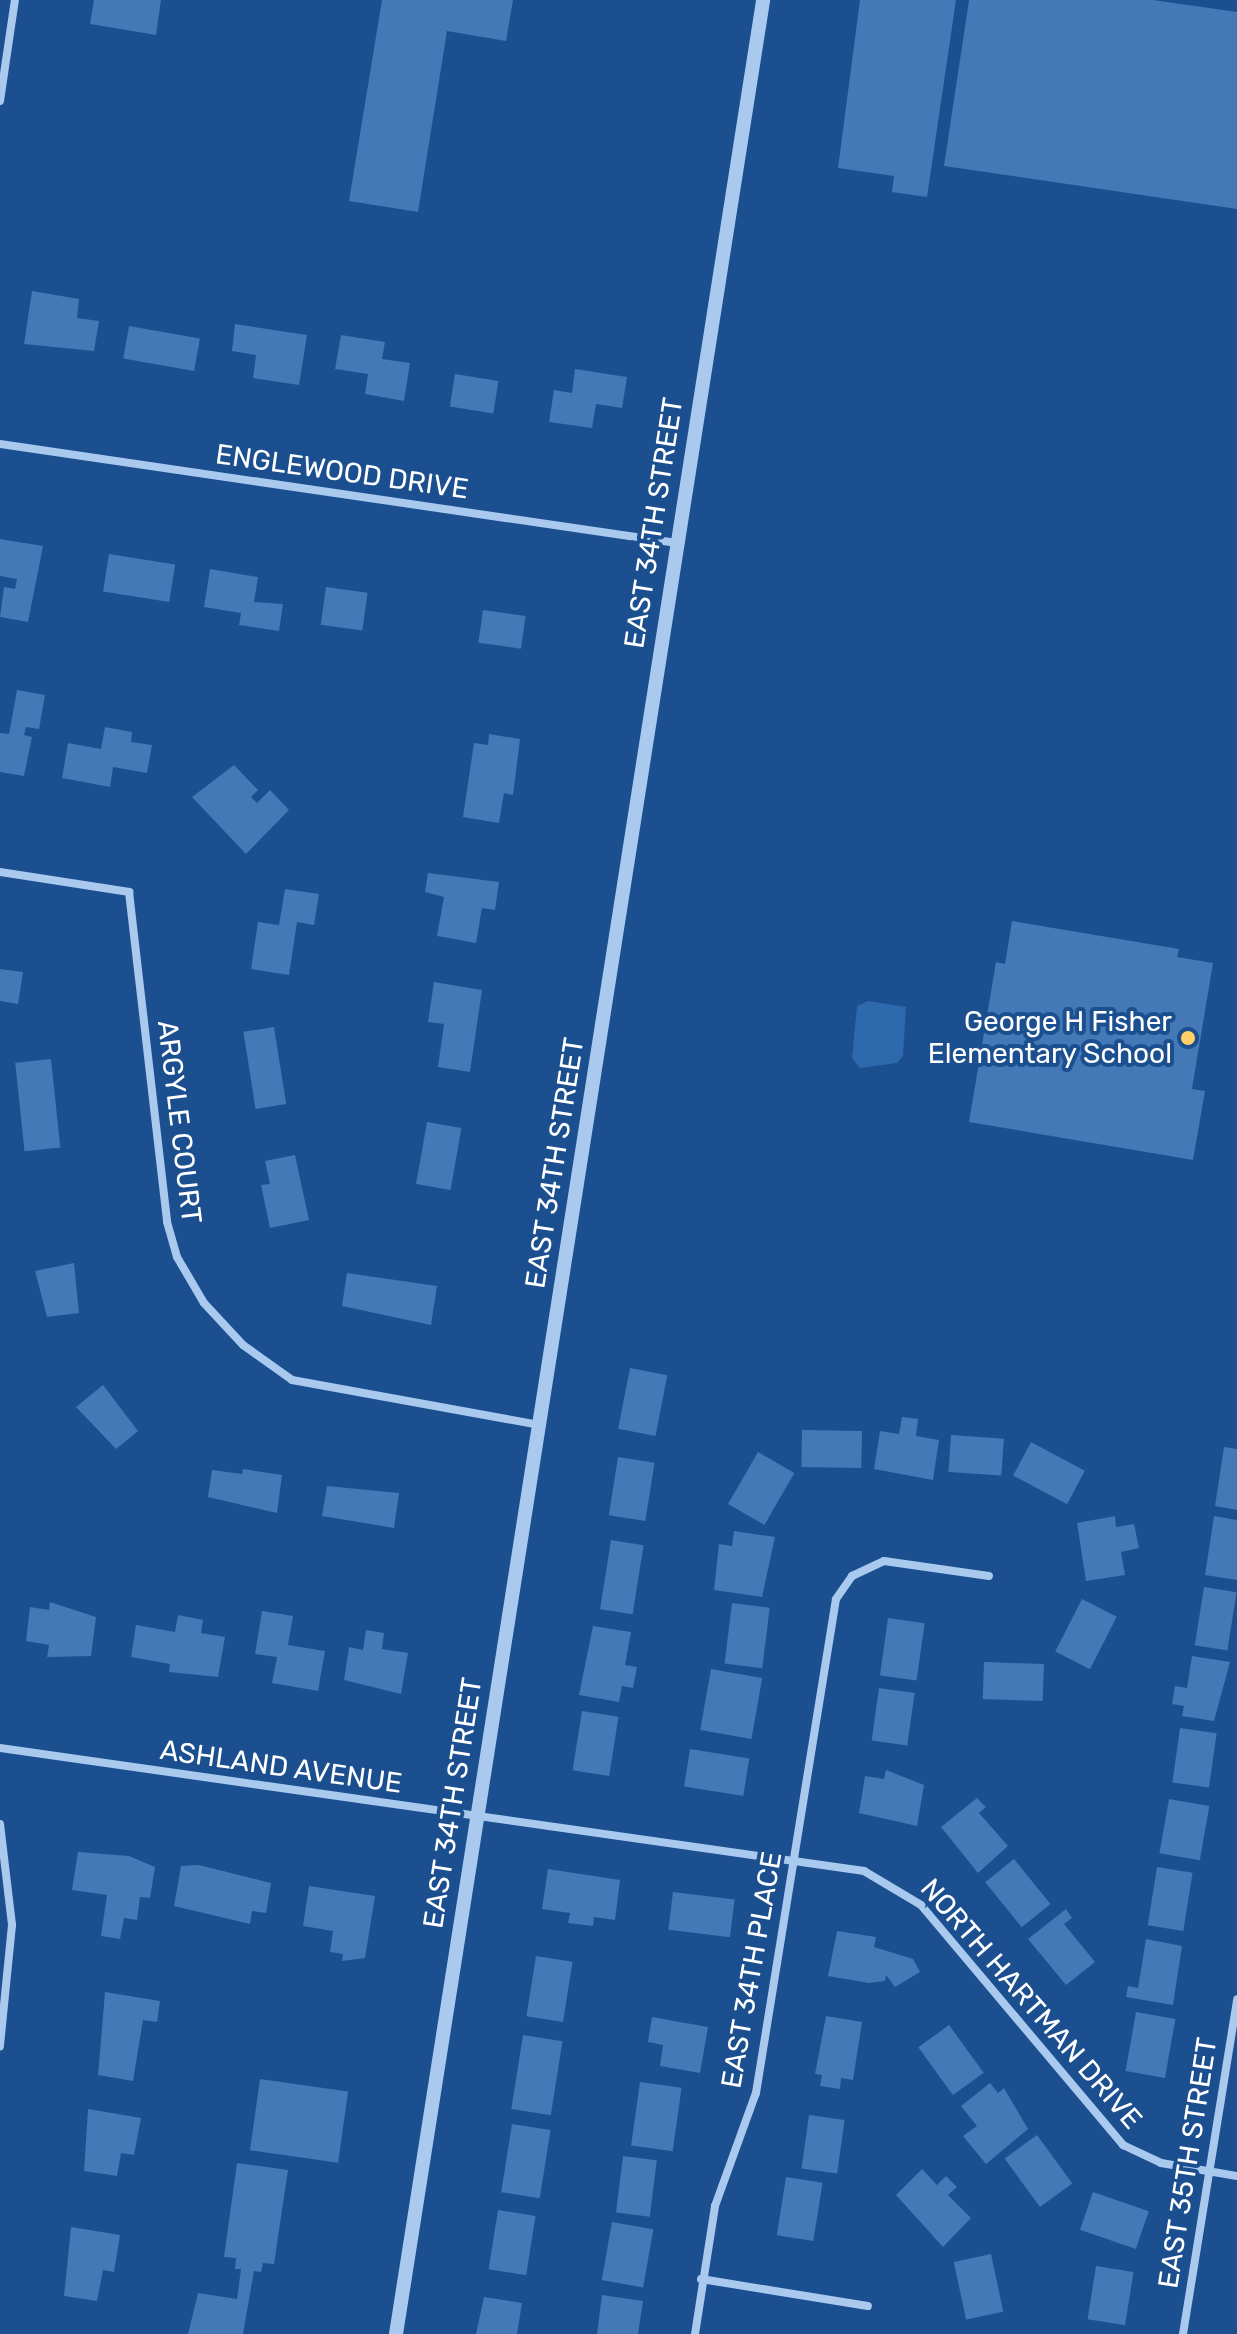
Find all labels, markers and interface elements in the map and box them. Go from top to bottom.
street label: EAST 34TH STREET [618,395,690,651]
street label: ENGLEWOOD DRIVE [213,438,471,506]
place label: George H Fisher Elementary School [927,1005,1172,1071]
street label: ARGYLE COURT [150,1018,208,1226]
marker: George H Fisher Elementary School [1179,1029,1197,1047]
street label: EAST 34TH STREET [519,1035,591,1291]
street label: EAST 34TH STREET [417,1675,489,1931]
street label: ASHLAND AVENUE [157,1733,405,1801]
street label: EAST 34TH PLACE [715,1849,789,2091]
street label: NORTH HARTMAN DRIVE [913,1872,1149,2136]
street label: EAST 35TH STREET [1152,2035,1224,2291]

